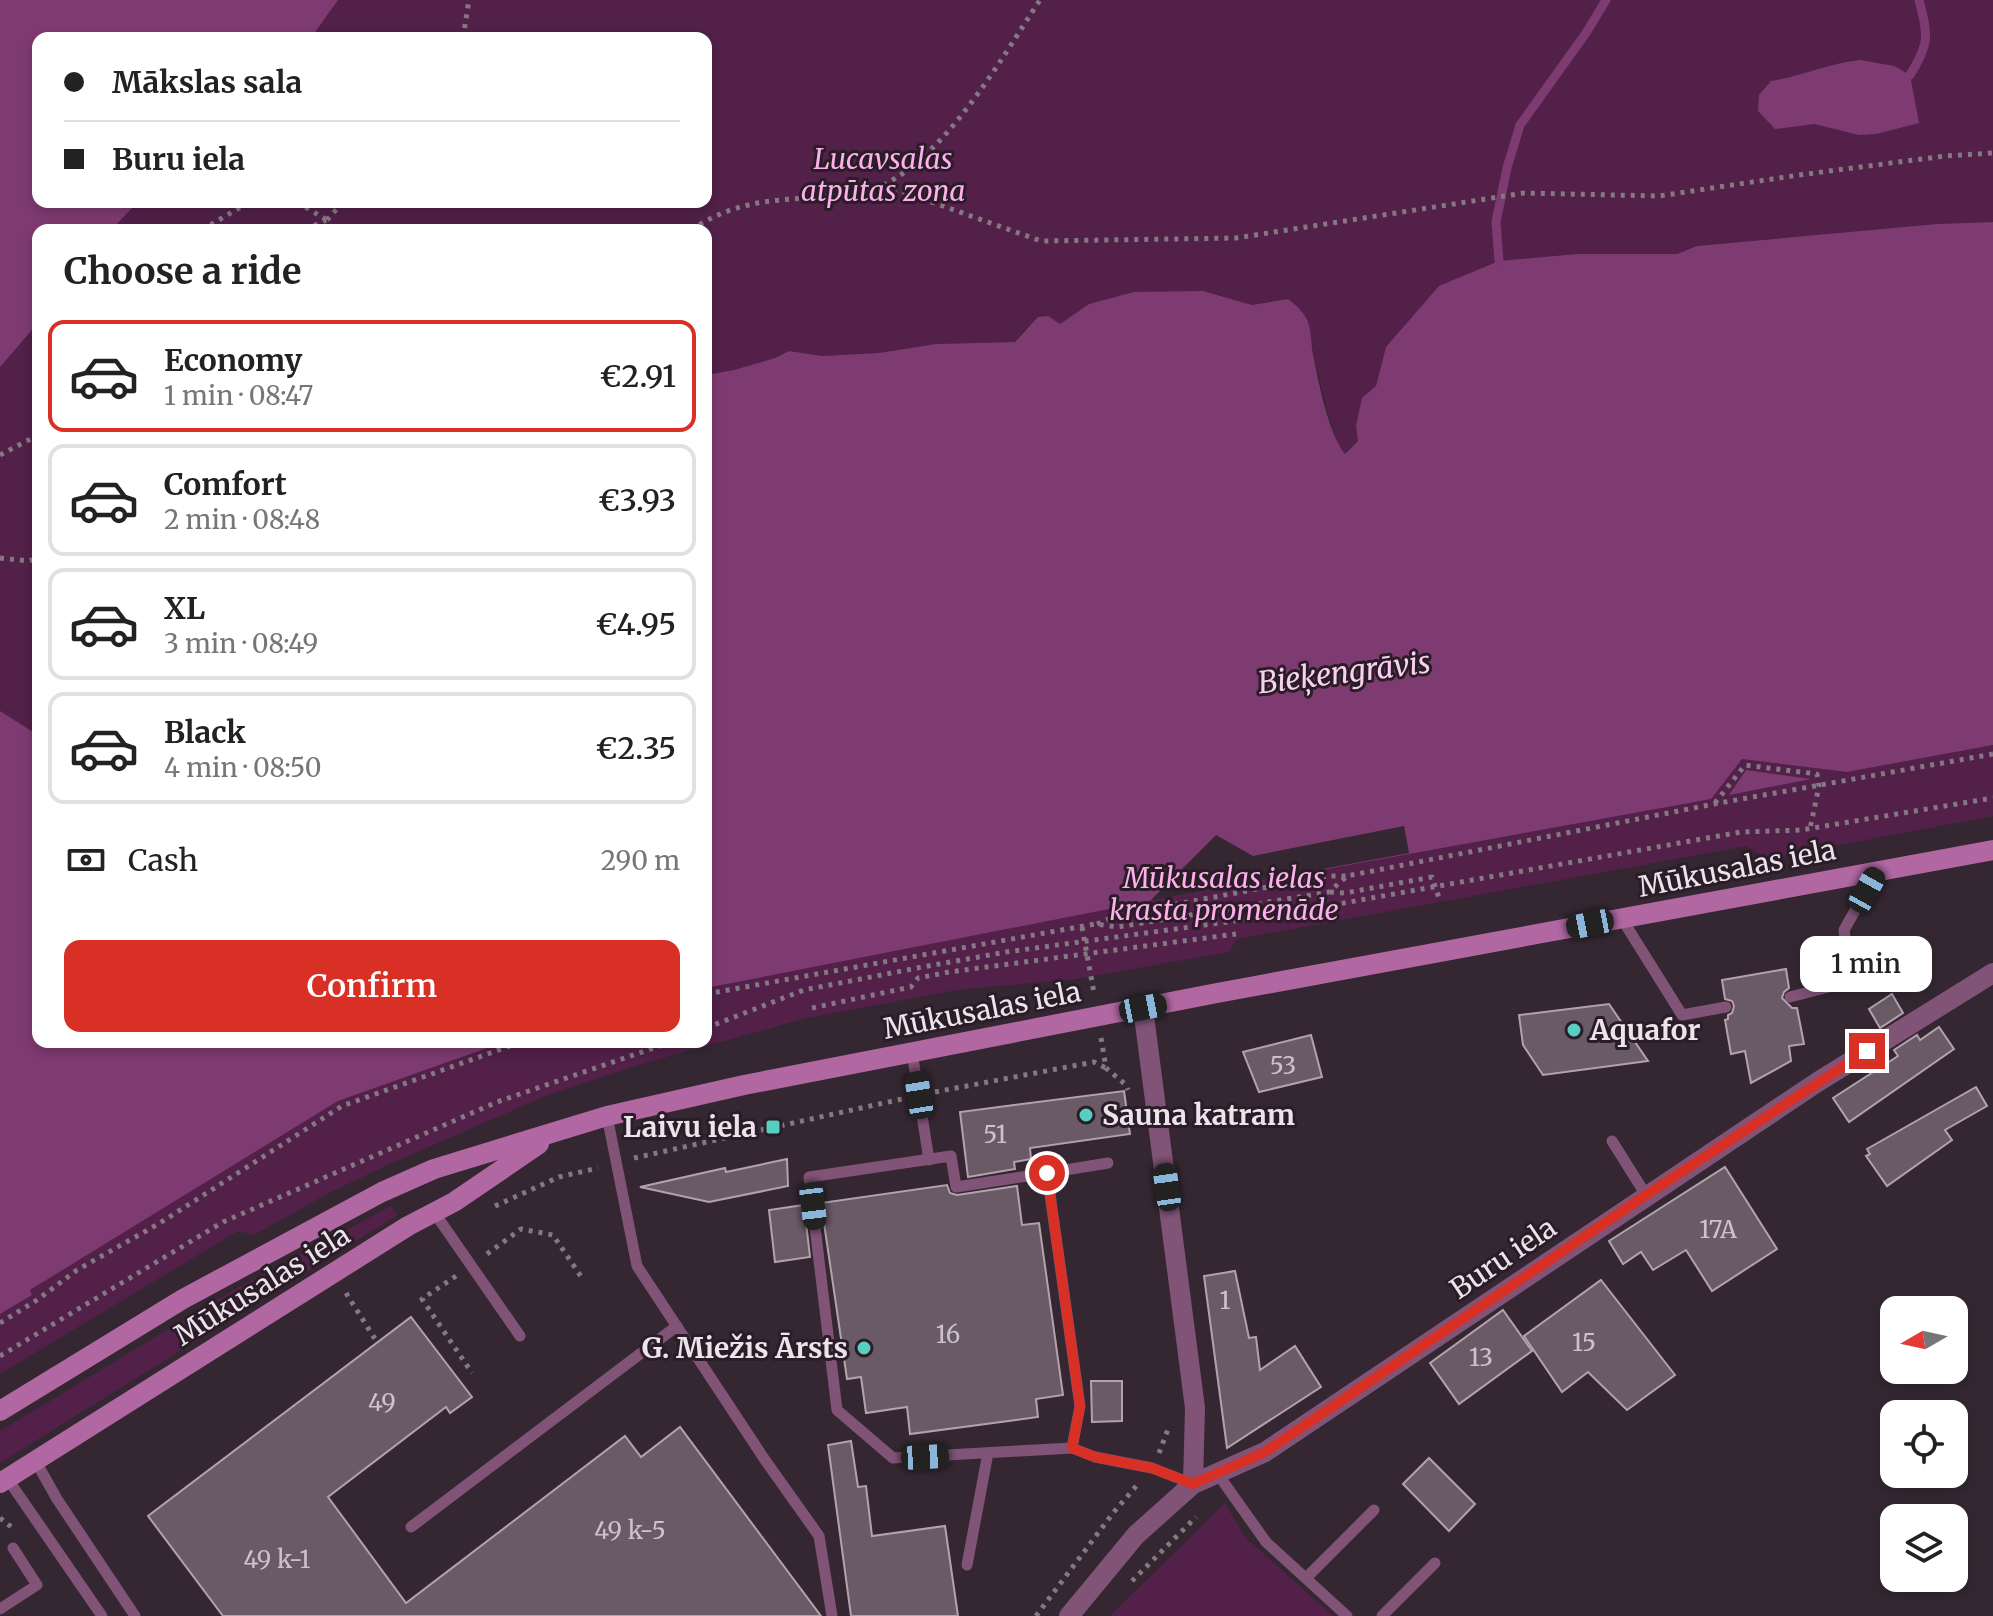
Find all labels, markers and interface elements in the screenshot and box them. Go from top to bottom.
text: Mākslas sala [112,63,302,101]
text: Buru iela [112,140,245,178]
park label: Lucavsalas atpūtas zona [801,141,965,209]
text: Choose a ride [64,249,301,294]
icon: car [68,340,140,412]
text: Economy [164,341,302,379]
text: €2.91 [599,357,676,395]
text: 1 min · 08:47 [164,379,313,412]
icon: car [68,464,140,536]
text: Comfort [164,465,287,503]
text: €3.93 [598,481,676,519]
text: 2 min · 08:48 [164,503,320,536]
icon: car [68,588,140,660]
text: XL [164,589,205,627]
text: €4.95 [596,605,676,643]
text: 3 min · 08:49 [164,627,318,660]
water label: Bieķengrāvis [1255,643,1433,701]
icon: car [68,712,140,784]
text: Black [164,713,246,751]
text: €2.35 [595,729,676,767]
text: 4 min · 08:50 [164,751,321,784]
street label: Mūkusalas iela [1635,831,1839,905]
icon: cash [64,838,108,882]
text: Cash [128,841,198,879]
text: 290 m [601,844,680,877]
park label: Mūkusalas ielas krasta promenāde [1109,860,1339,928]
car [1845,863,1889,917]
car [1564,908,1616,940]
callout: 1 min [1801,935,1933,991]
button: Confirm [64,940,680,1032]
text: 1 min [1831,947,1901,980]
street label: Mūkusalas iela [880,973,1084,1047]
car [1117,992,1169,1024]
place label: Aquafor [1589,1012,1701,1048]
marker: Aquafor [1565,1021,1583,1039]
route end [1849,1033,1885,1069]
house number: 53 [1270,1050,1296,1081]
car [903,1069,935,1121]
place label: Sauna katram [1102,1097,1295,1133]
marker: Sauna katram [1077,1106,1095,1124]
place label: Laivu iela [623,1109,757,1145]
marker: Laivu iela [764,1118,782,1136]
house number: 51 [983,1119,1007,1150]
route start [1029,1155,1065,1191]
car [1152,1162,1182,1212]
car [798,1181,828,1231]
street label: Buru iela [1443,1209,1563,1307]
house number: 17A [1699,1214,1738,1245]
street label: Mūkusalas iela [168,1217,356,1353]
house number: 1 [1220,1285,1231,1316]
north arrow [1880,1296,1968,1384]
map controls [1880,1296,1968,1592]
house number: 16 [936,1319,960,1350]
house number: 15 [1572,1327,1596,1358]
place label: G. Miežis Ārsts [642,1330,848,1366]
marker: G. Miežis Ārsts [855,1339,873,1357]
house number: 13 [1469,1342,1493,1373]
house number: 49 [368,1387,396,1418]
button: locate [1880,1400,1968,1488]
car [900,1444,950,1470]
button: layers [1880,1504,1968,1592]
house number: 49 k-5 [594,1515,666,1546]
house number: 49 k-1 [244,1544,311,1575]

